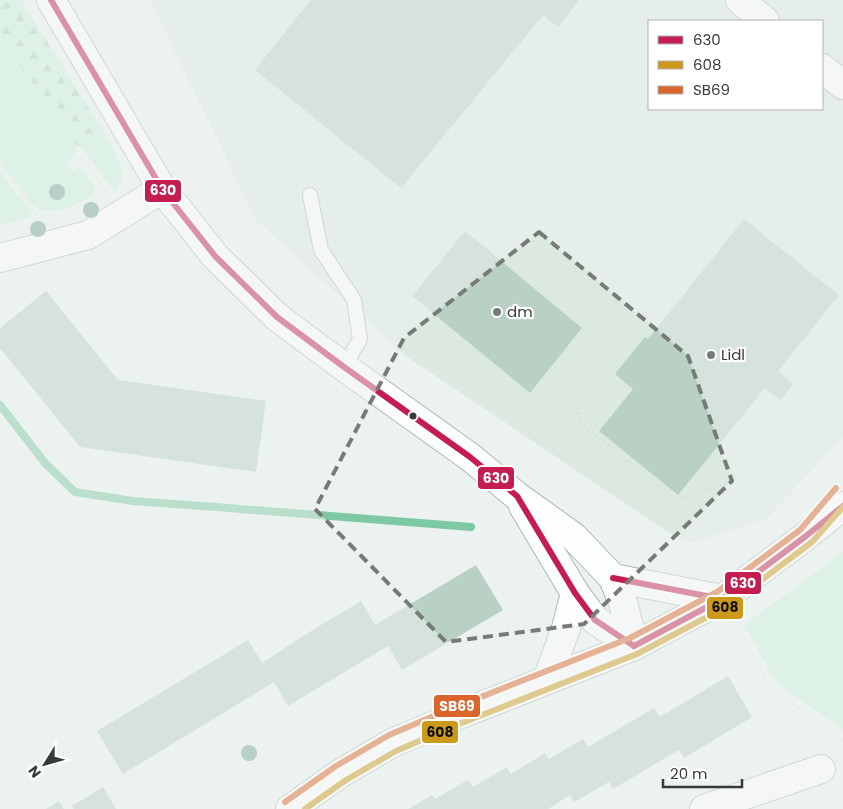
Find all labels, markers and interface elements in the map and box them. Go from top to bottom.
legend [648,20,823,110]
text: 630 [693,29,721,50]
text: 608 [693,54,721,75]
text: SB69 [693,79,730,100]
line badge: 630 [144,179,182,203]
text: 630 [150,180,176,200]
place label: dm [507,301,533,322]
marker: dm [491,306,503,318]
place label: Lidl [721,344,745,365]
marker: Lidl [705,349,717,361]
unlabelled marker [408,411,418,421]
line badge: 630 [477,466,515,490]
text: 630 [483,468,509,488]
line badge: 630 [724,571,762,595]
text: 630 [730,573,756,593]
line badge: 608 [706,596,744,620]
text: 608 [711,597,739,617]
line badge: SB69 [433,694,481,718]
text: SB69 [439,696,475,716]
line badge: 608 [421,720,459,744]
text: 608 [426,722,454,742]
north arrow [20,739,70,789]
scale bar [663,756,742,788]
text: N [23,762,46,782]
text: 20 m [670,763,708,784]

